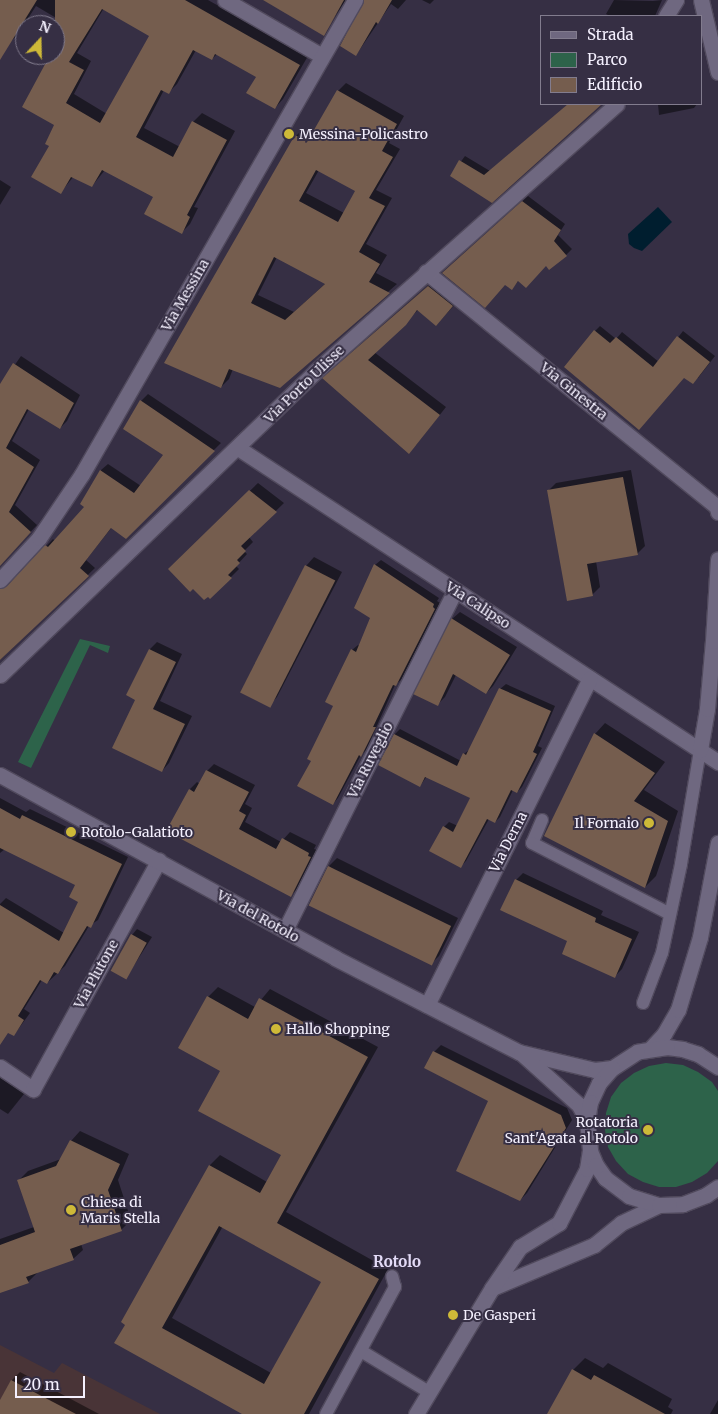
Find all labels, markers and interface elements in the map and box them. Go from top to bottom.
north arrow [15,15,65,65]
legend [540,15,703,105]
text: N [37,17,53,37]
text: Strada [587,25,634,44]
text: Parco [587,50,627,69]
text: Edificio [587,75,642,94]
place label: Messina-Policastro [299,126,428,142]
marker: Messina-Policastro [283,128,295,140]
street label: Via Messina [158,256,212,334]
street label: Via Porto Ulisse [261,342,347,426]
street label: Via Ginestra [537,359,611,423]
street label: Via Calipso [443,578,513,632]
street label: Via Ruveglio [344,719,396,801]
street label: Via Derna [486,809,530,875]
place label: Il Fornaio [574,815,639,831]
marker: Il Fornaio [643,817,655,829]
place label: Rotolo-Galatioto [81,824,193,840]
marker: Rotolo-Galatioto [65,826,77,838]
street label: Via del Rotolo [214,886,302,946]
street label: Via Plutone [70,937,122,1011]
place label: Hallo Shopping [286,1021,390,1037]
marker: Hallo Shopping [270,1023,282,1035]
place label: Rotatoria Sant'Agata al Rotolo [504,1114,638,1146]
marker: Rotatoria Sant'Agata al Rotolo [642,1124,654,1136]
place label: Chiesa di Maris Stella [81,1194,160,1226]
marker: Chiesa di Maris Stella [65,1204,77,1216]
district label: Rotolo [373,1253,421,1271]
place label: De Gasperi [463,1307,536,1323]
marker: De Gasperi [447,1309,459,1321]
scale bar [18,1366,88,1398]
text: 20 m [23,1375,60,1394]

